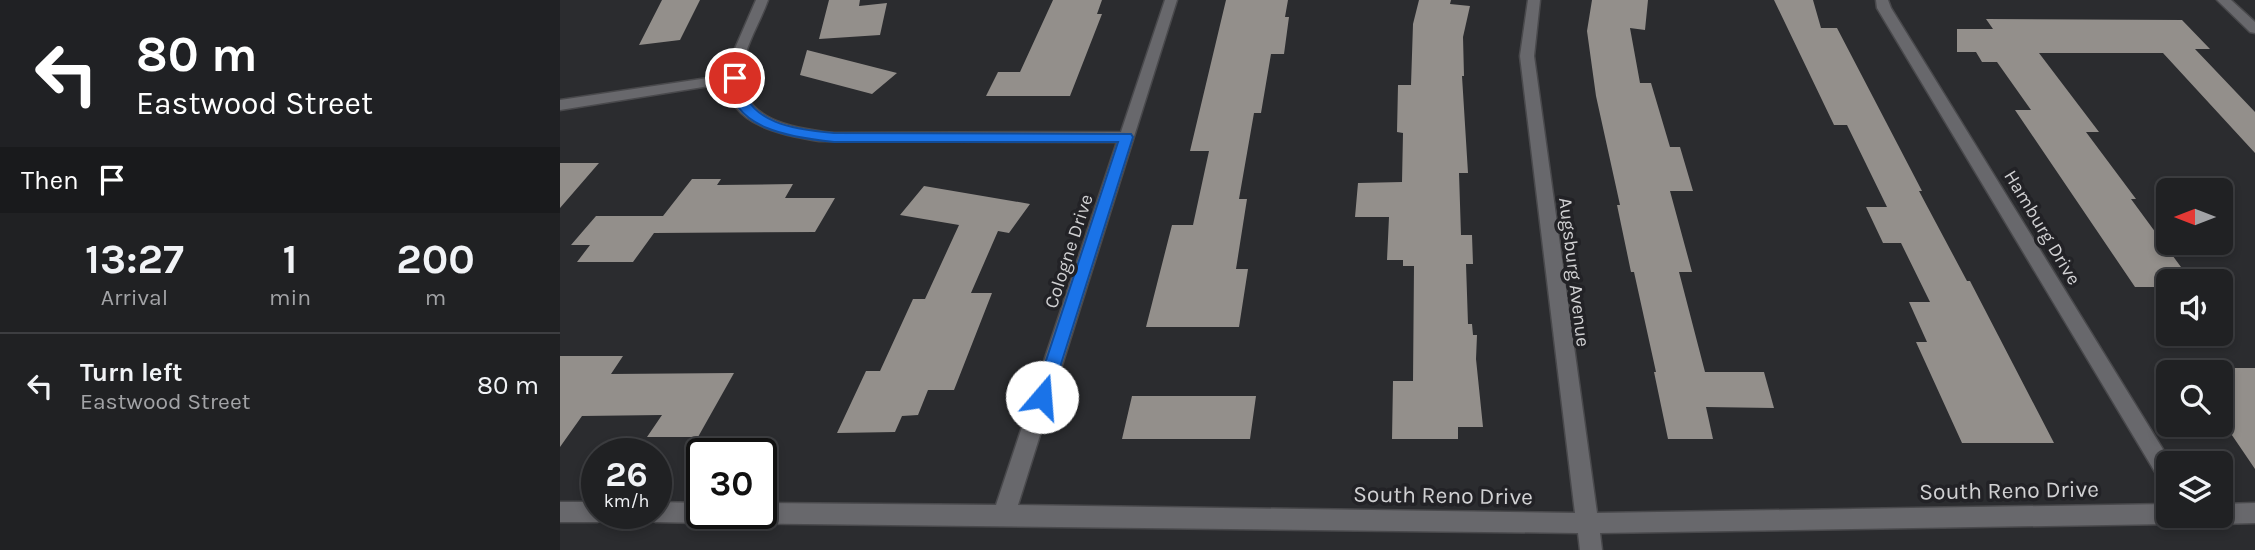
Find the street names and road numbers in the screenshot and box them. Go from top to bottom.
street label: Hamburg Drive [1999,166,2085,289]
street label: Cologne Drive [1040,192,1098,311]
street label: Augsburg Avenue [1554,196,1594,348]
street label: South Reno Drive [1919,475,2099,506]
street label: South Reno Drive [1353,480,1533,511]

